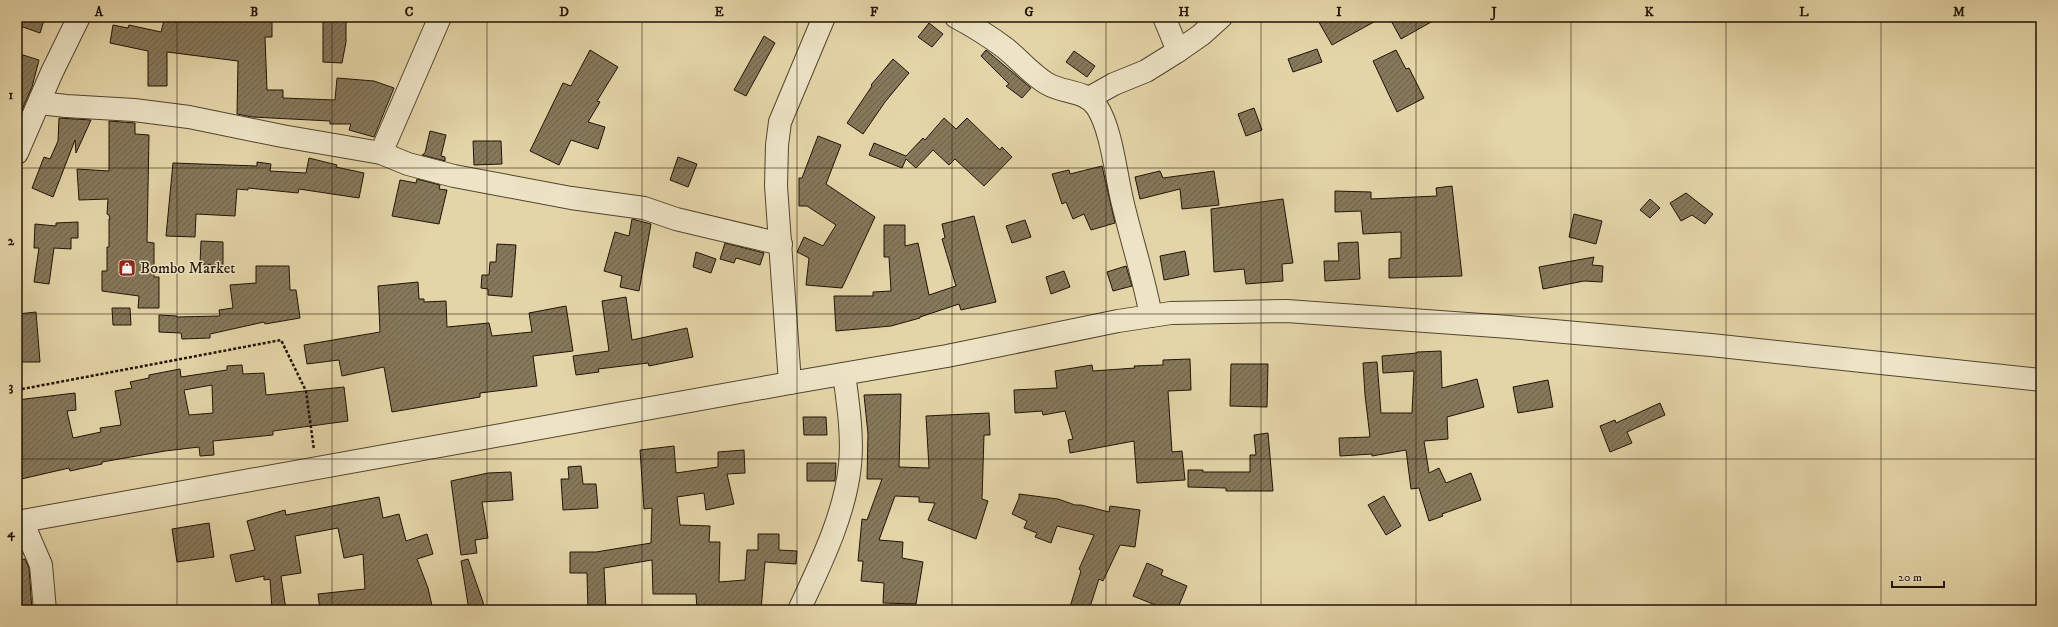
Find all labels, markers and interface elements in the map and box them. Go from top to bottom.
text: A [94,4,104,20]
text: B [250,4,258,20]
text: C [405,4,414,20]
text: D [559,4,569,20]
text: E [714,4,724,20]
text: F [870,4,879,20]
text: G [1024,4,1034,20]
text: H [1179,4,1190,20]
text: I [1336,4,1342,20]
text: J [1489,4,1497,21]
text: K [1644,4,1654,20]
text: L [1799,4,1809,20]
text: M [1953,4,1965,20]
text: 1 [9,87,14,103]
text: 2 [8,233,15,249]
shop icon: Bombo Market [117,258,137,278]
place label: Bombo Market [140,258,235,278]
text: 3 [9,379,14,395]
text: 4 [6,525,15,542]
scale bar [1892,563,1944,589]
text: 20 m [1898,570,1922,585]

